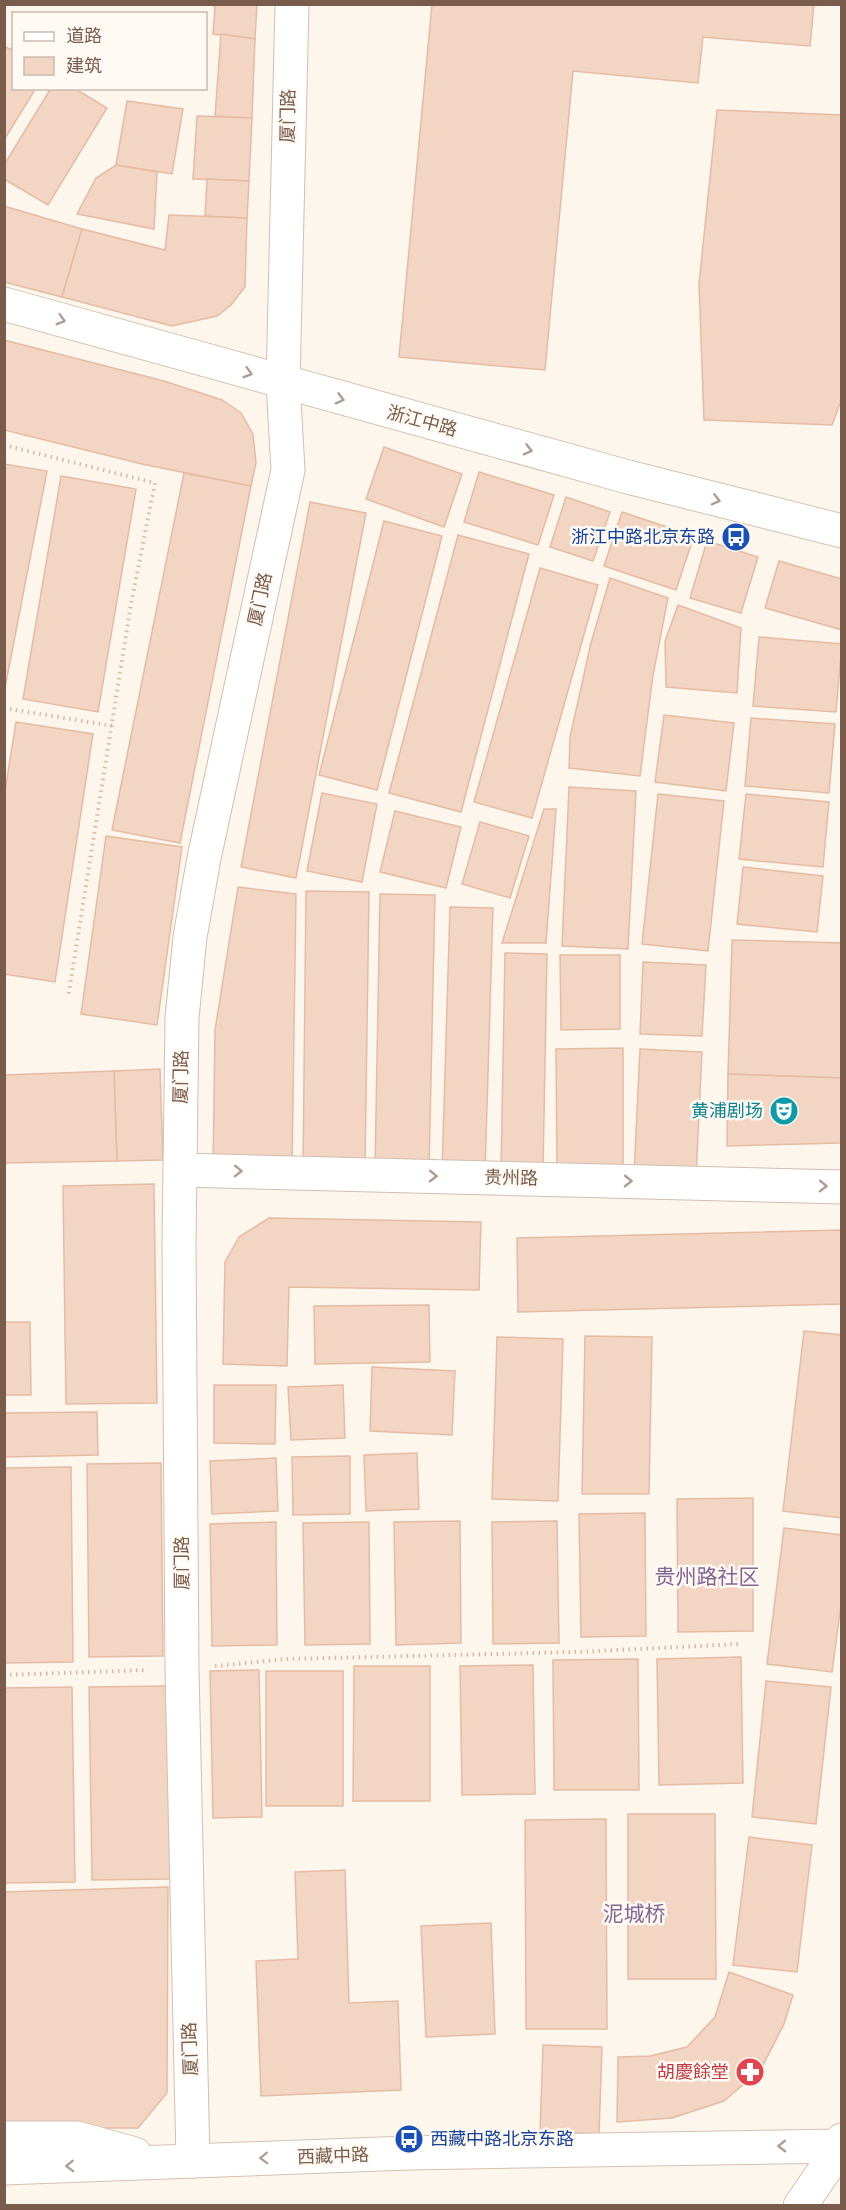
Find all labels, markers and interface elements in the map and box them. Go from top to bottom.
legend [12,12,207,90]
text: 道路 [66,24,102,49]
text: 建筑 [66,54,102,79]
street label: 厦门路 [276,89,301,143]
one-way arrow [55,313,66,325]
one-way arrow [242,366,253,378]
one-way arrow [334,392,345,404]
street label: 浙江中路 [384,400,460,443]
one-way arrow [522,443,533,455]
one-way arrow [711,492,721,505]
bus stop icon: 浙江中路北京东路 [720,521,752,553]
place label: 浙江中路北京东路 [571,525,715,550]
street label: 厦门路 [243,570,278,628]
street label: 厦门路 [169,1050,194,1104]
theatre icon: 黄浦剧场 [768,1095,800,1127]
place label: 黄浦剧场 [691,1099,763,1124]
one-way arrow [234,1165,243,1177]
street label: 贵州路 [484,1166,538,1191]
one-way arrow [429,1170,438,1183]
one-way arrow [624,1175,633,1188]
one-way arrow [819,1180,828,1193]
street label: 厦门路 [170,1536,195,1590]
district label: 贵州路社区 [655,1562,760,1592]
district label: 泥城桥 [603,1899,666,1929]
street label: 厦门路 [177,2022,204,2076]
pharmacy icon: 胡慶餘堂 [734,2056,766,2088]
place label: 胡慶餘堂 [657,2060,729,2085]
bus stop icon: 西藏中路北京东路 [393,2123,425,2155]
place label: 西藏中路北京东路 [430,2127,574,2152]
one-way arrow [778,2140,787,2152]
street label: 西藏中路 [297,2143,369,2170]
one-way arrow [260,2152,269,2165]
one-way arrow [65,2159,74,2172]

